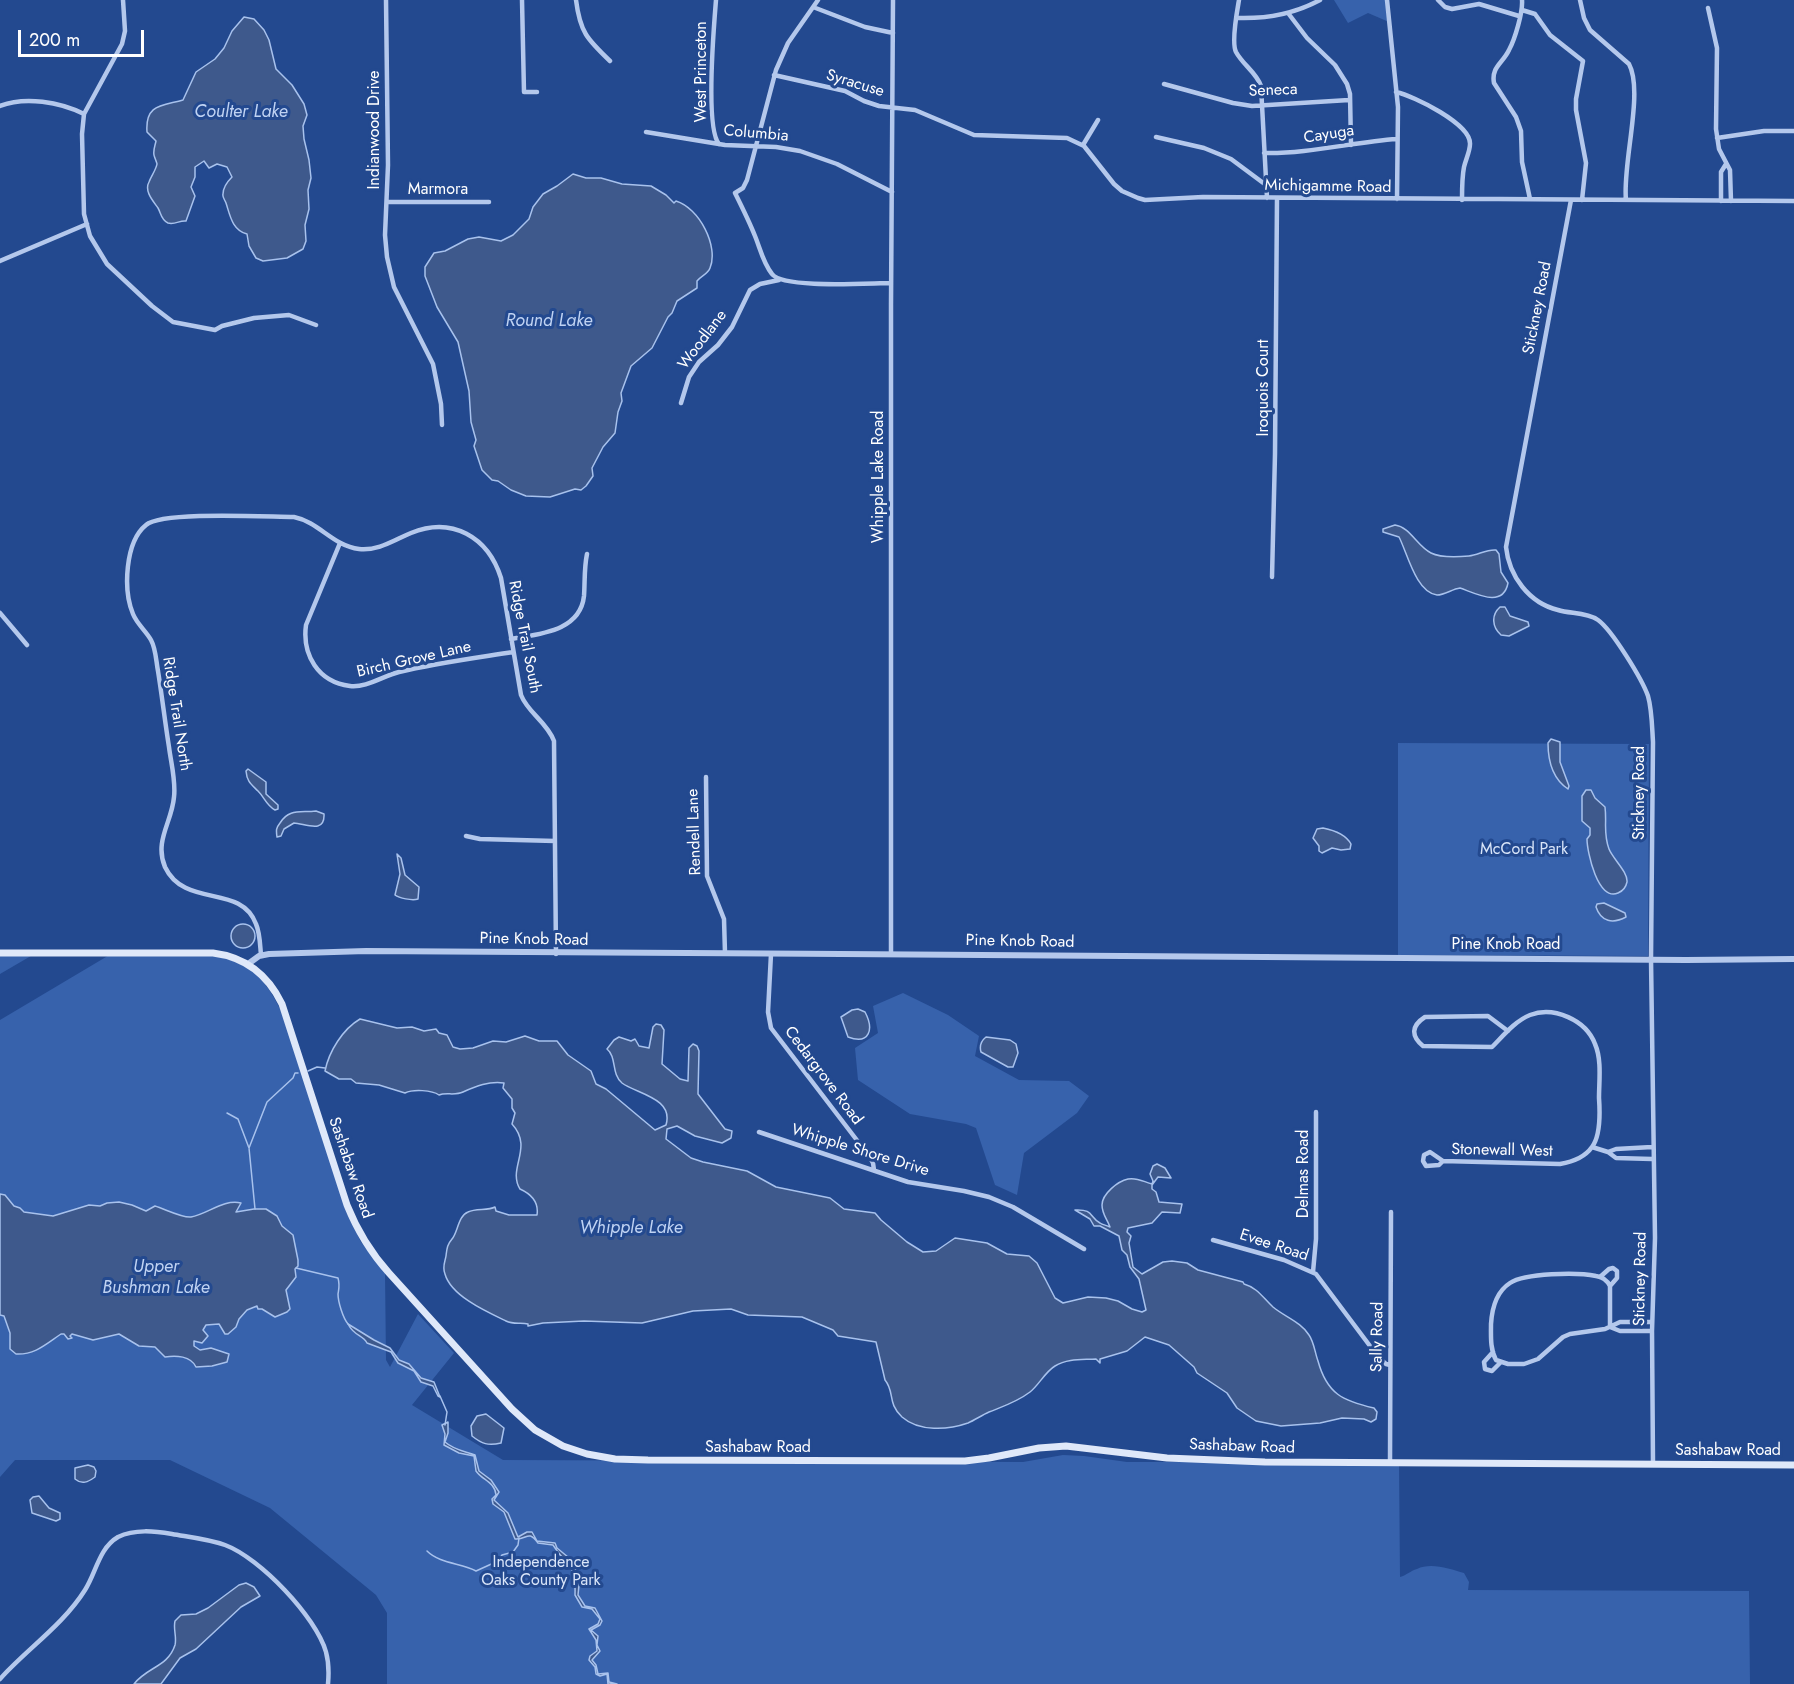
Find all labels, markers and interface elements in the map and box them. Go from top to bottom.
scale bar [21,18,147,56]
street label: West Princeton [692,21,712,123]
text: 200 m [29,27,80,53]
street label: Syracuse [824,66,886,102]
street label: Indianwood Drive [365,70,385,190]
street label: Seneca [1248,81,1298,101]
water label: Coulter Lake [194,102,288,124]
street label: Columbia [723,122,789,146]
street label: Cayuga [1302,122,1356,148]
street label: Michigamme Road [1265,176,1391,198]
street label: Marmora [408,180,468,200]
street label: Stickney Road [1520,260,1556,356]
street label: Woodlane [675,307,731,373]
water label: Round Lake [505,311,593,333]
street label: Iroquois Court [1254,340,1274,436]
street label: Whipple Lake Road [869,411,889,543]
street label: Ridge Trail South [504,579,544,695]
street label: Birch Grove Lane [355,638,473,682]
street label: Ridge Trail North [158,656,194,772]
street label: Stickney Road [1630,746,1650,840]
street label: Rendell Lane [684,788,706,876]
park label: McCord Park [1480,840,1568,860]
street label: Pine Knob Road [479,929,589,951]
street label: Pine Knob Road [965,931,1075,953]
street label: Pine Knob Road [1452,935,1560,955]
street label: Cedargrove Road [780,1023,866,1129]
street label: Sashabaw Road [324,1115,376,1221]
street label: Whipple Shore Drive [789,1121,931,1181]
street label: Delmas Road [1294,1130,1314,1218]
street label: Stonewall West [1451,1141,1553,1161]
water label: Whipple Lake [579,1218,683,1240]
street label: Evee Road [1237,1226,1311,1266]
street label: Stickney Road [1631,1232,1651,1326]
water label: Upper Bushman Lake [102,1257,210,1300]
street label: Sally Road [1368,1302,1388,1372]
street label: Sashabaw Road [1189,1436,1295,1458]
street label: Sashabaw Road [705,1438,811,1458]
street label: Sashabaw Road [1675,1441,1781,1461]
park label: Independence Oaks County Park [481,1553,601,1591]

